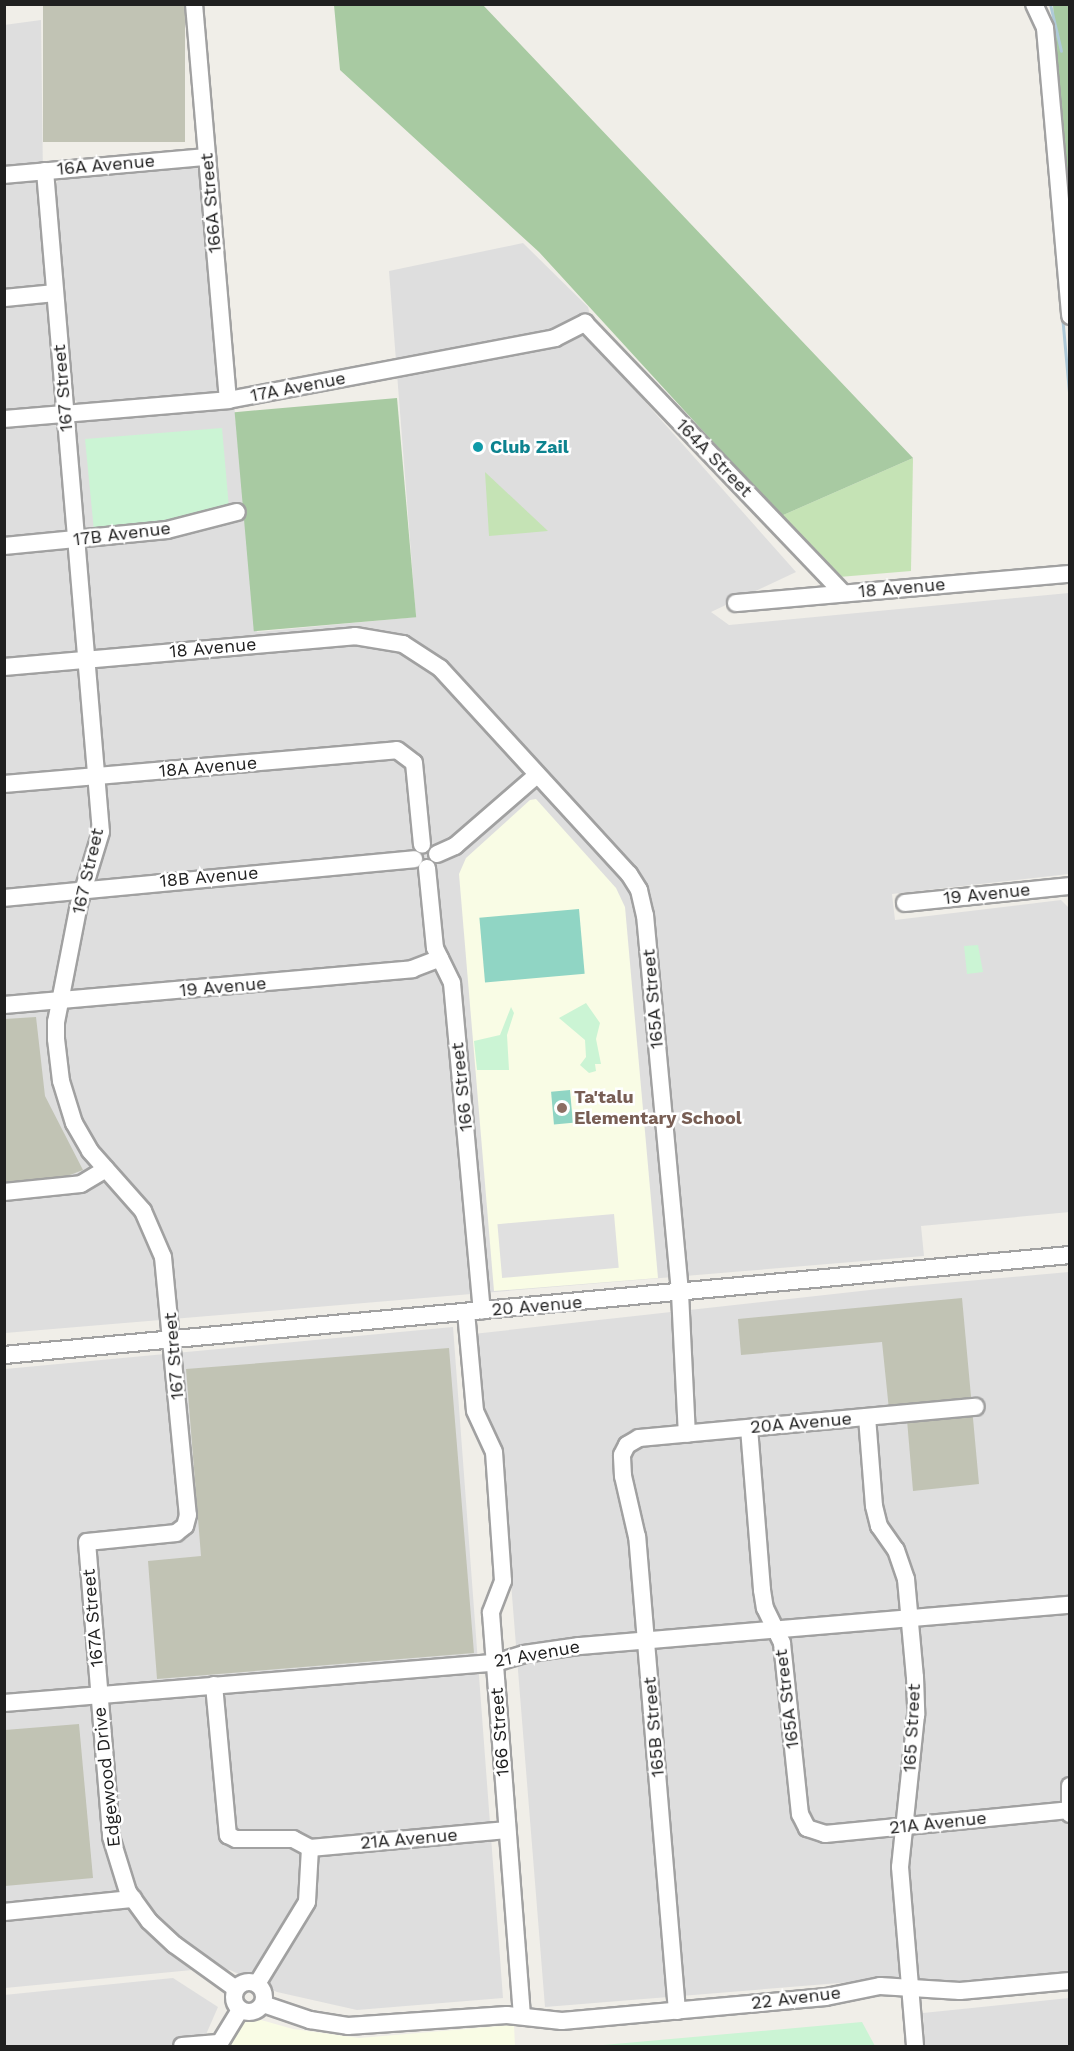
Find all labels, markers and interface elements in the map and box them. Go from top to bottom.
street label: 16A Avenue [55,150,157,180]
street label: 166A Street [196,152,226,254]
street label: 167 Street [48,343,78,433]
street label: 17A Avenue [248,367,348,407]
street label: 164A Street [671,414,757,502]
place label: Club Zail [490,436,569,458]
marker: Club Zail [471,440,485,454]
street label: 17B Avenue [72,517,172,551]
street label: 18 Avenue [857,573,947,603]
street label: 18 Avenue [168,633,258,663]
street label: 18A Avenue [157,752,259,782]
street label: 167 Street [68,826,108,916]
street label: 18B Avenue [158,862,260,892]
street label: 19 Avenue [942,879,1032,909]
street label: 165A Street [638,948,668,1050]
street label: 19 Avenue [178,972,268,1002]
street label: 166 Street [447,1042,477,1132]
place label: Ta'talu Elementary School [574,1087,742,1130]
marker: Ta'talu Elementary School [555,1101,569,1115]
street label: 20 Avenue [490,1291,584,1321]
street label: 167 Street [159,1311,189,1401]
street label: 20A Avenue [749,1408,853,1438]
street label: 167A Street [78,1568,108,1668]
street label: 21 Avenue [492,1636,582,1672]
street label: 165A Street [770,1648,804,1750]
street label: 165B Street [639,1676,669,1778]
street label: 165 Street [899,1683,925,1773]
street label: 166 Street [486,1687,514,1777]
street label: Edgewood Drive [89,1706,125,1848]
street label: 21A Avenue [888,1807,988,1839]
street label: 21A Avenue [359,1824,459,1854]
street label: 22 Avenue [750,1982,842,2014]

